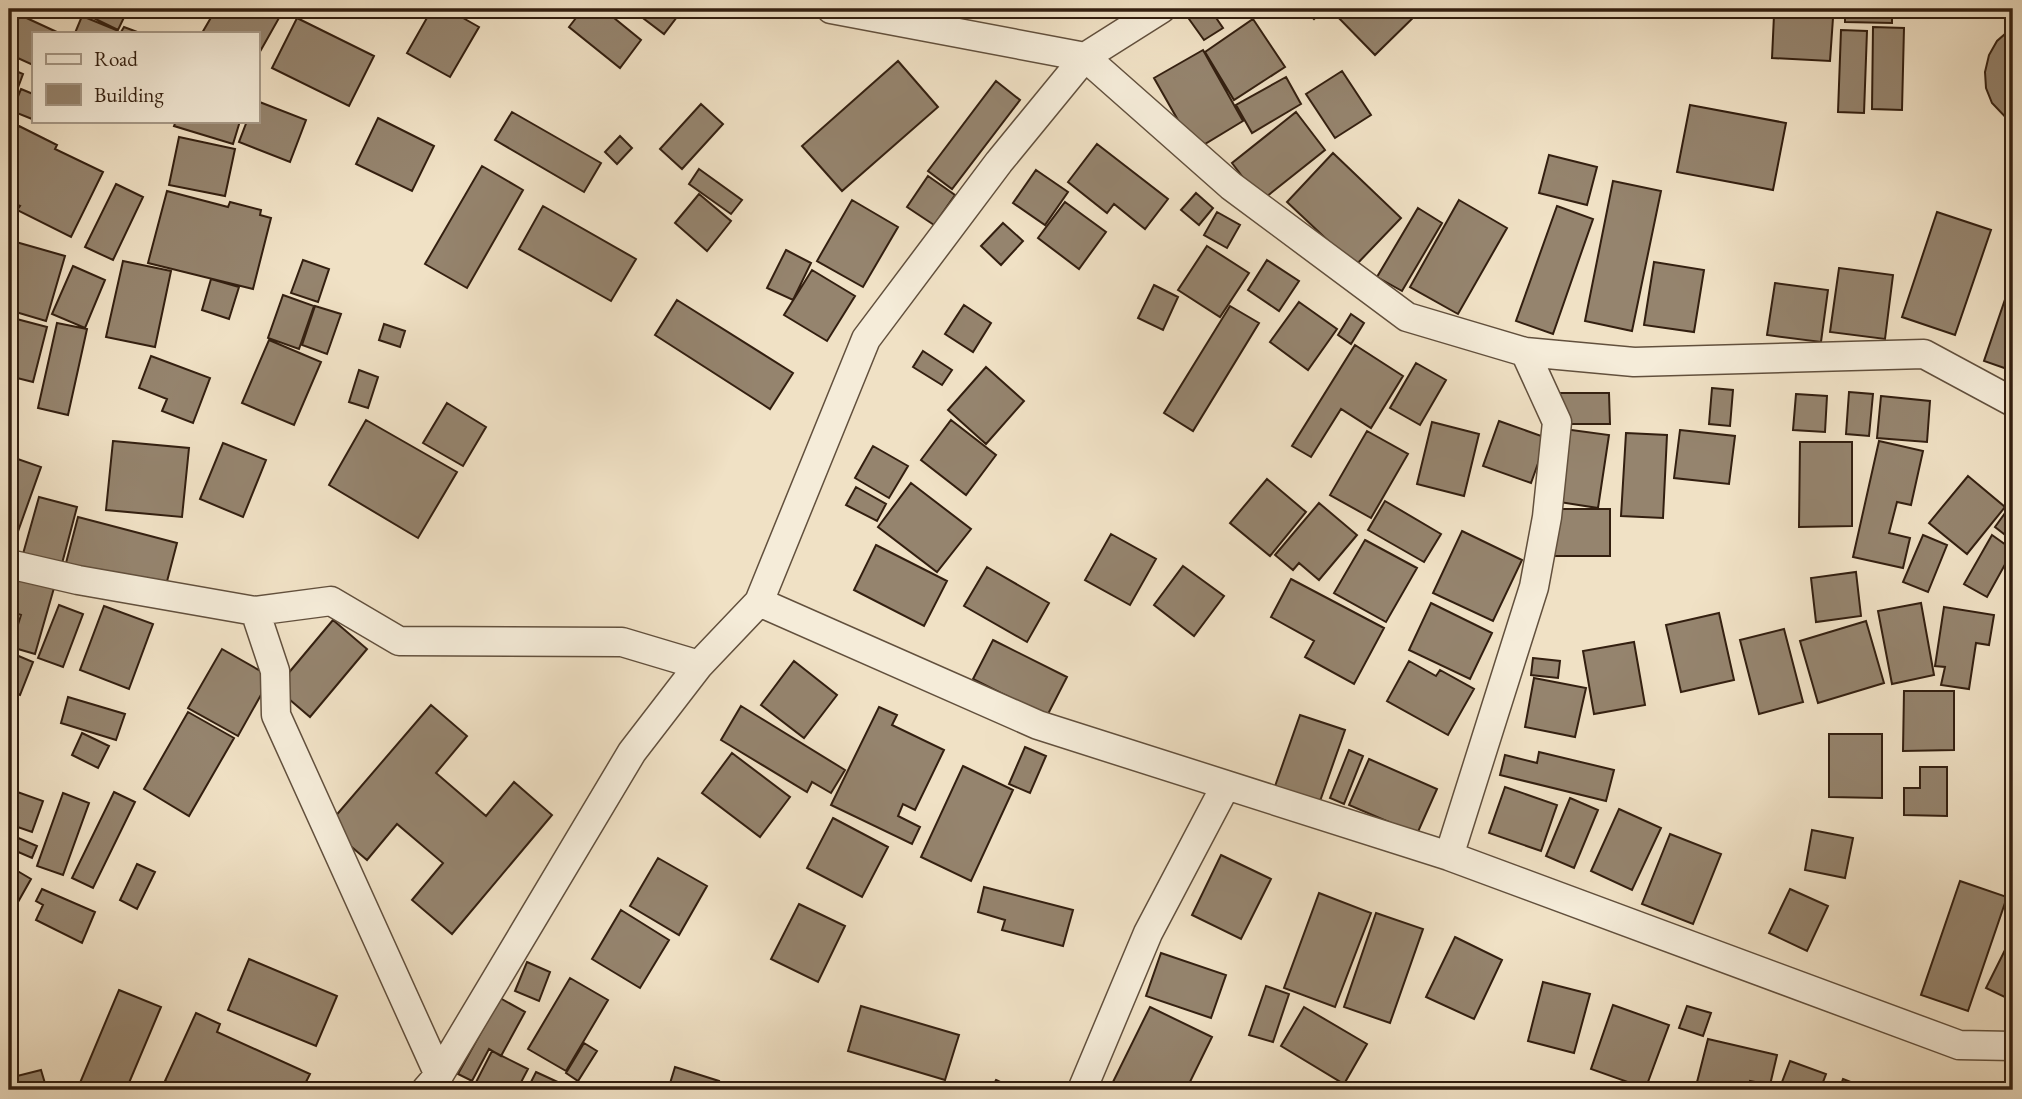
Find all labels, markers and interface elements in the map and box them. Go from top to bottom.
legend [32,32,259,122]
text: Road [94,45,138,72]
text: Building [94,81,164,108]

